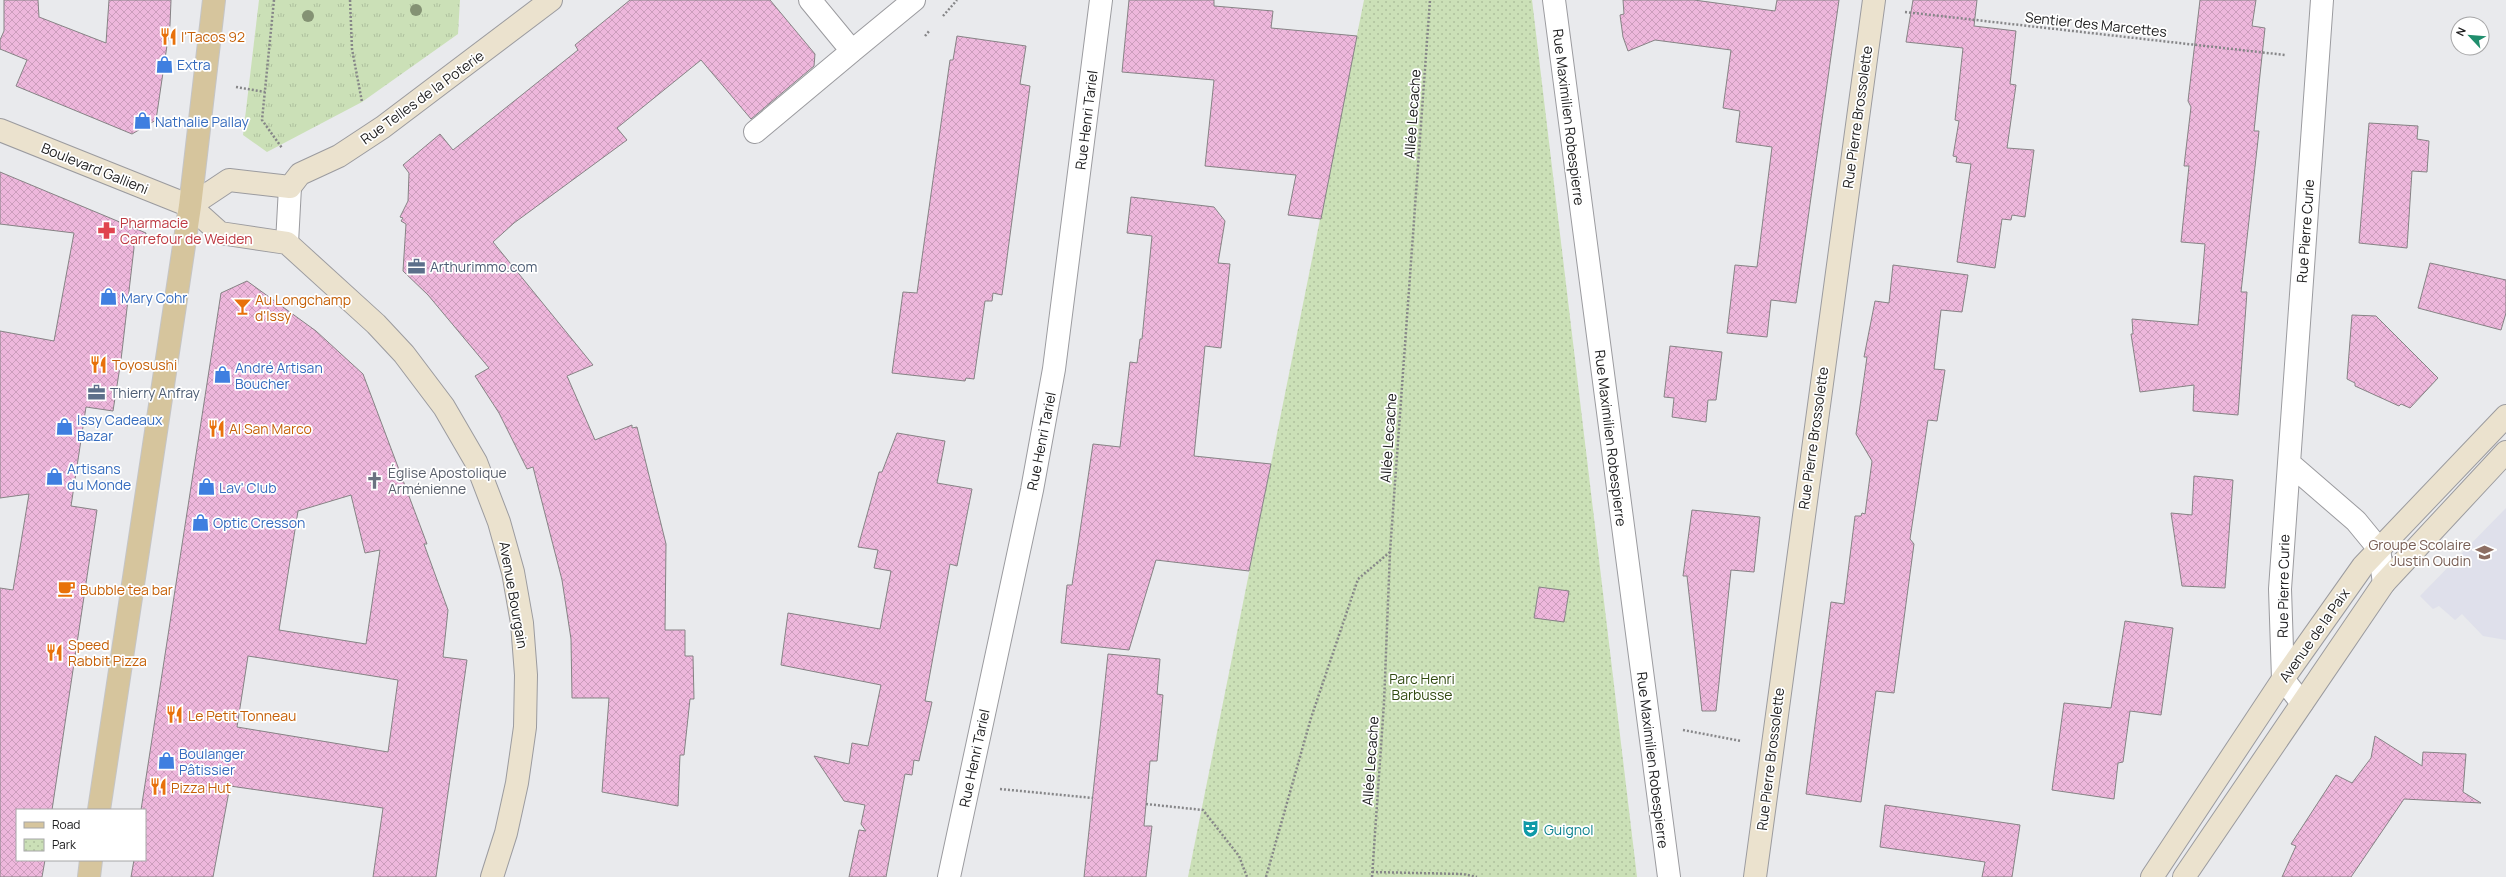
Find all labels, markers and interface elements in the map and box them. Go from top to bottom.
street label: Sentier des Marcettes [2024,7,2168,41]
north arrow [2450,16,2490,56]
text: N [2452,24,2469,38]
restaurant icon: I'Tacos 92 [158,26,178,46]
place label: I'Tacos 92 [181,27,245,46]
street label: Rue Maximilien Robespierre [1549,28,1589,206]
street label: Rue Pierre Brossolette [1838,45,1876,189]
street label: Rue Telles de la Poterie [356,46,488,148]
shop icon: Extra [154,54,174,74]
place label: Extra [177,55,211,74]
street label: Rue Henri Tariel [1070,69,1102,171]
street label: Allée Lecache [1399,69,1425,159]
shop icon: Nathalie Pallay [132,111,152,131]
place label: Nathalie Pallay [155,112,249,131]
street label: Boulevard Gallieni [39,138,151,198]
street label: Rue Pierre Curie [2292,179,2318,283]
place label: Pharmacie Carrefour de Weiden [120,213,253,248]
pharmacy icon: Pharmacie Carrefour de Weiden [97,220,117,240]
office icon: Arthurimmo.com [407,256,427,276]
place label: Arthurimmo.com [430,257,538,276]
shop icon: Mary Cohr [98,287,118,307]
place label: Mary Cohr [121,288,187,307]
place label: Au Longchamp d'Issy [255,290,351,325]
bar icon: Au Longchamp d'Issy [232,297,252,317]
street label: Rue Maximilien Robespierre [1591,349,1631,527]
restaurant icon: Toyosushi [89,354,109,374]
place label: Toyosushi [112,355,177,374]
place label: André Artisan Boucher [235,358,323,393]
shop icon: André Artisan Boucher [212,365,232,385]
street label: Rue Pierre Brossolette [1794,366,1832,510]
office icon: Thierry Anfray [87,382,107,402]
place label: Thierry Anfray [110,383,201,402]
street label: Rue Henri Tariel [1022,390,1060,492]
street label: Allée Lecache [1375,393,1401,483]
place label: Issy Cadeaux Bazar [77,410,163,445]
shop icon: Issy Cadeaux Bazar [54,417,74,437]
restaurant icon: Al San Marco [206,418,226,438]
place label: Al San Marco [229,419,312,438]
place label: Artisans du Monde [67,459,131,494]
place label: Église Apostolique Arménienne [388,463,507,498]
shop icon: Artisans du Monde [44,466,64,486]
church icon: Église Apostolique Arménienne [365,470,385,490]
shop icon: Lav' Club [196,477,216,497]
place label: Lav' Club [219,478,276,497]
shop icon: Optic Cresson [190,512,210,532]
place label: Optic Cresson [213,513,305,532]
street label: Rue Pierre Curie [2273,534,2293,638]
place label: Groupe Scolaire Justin Oudin [2368,535,2471,570]
street label: Avenue Bourgain [495,540,533,650]
school or university icon: Groupe Scolaire Justin Oudin [2474,542,2494,562]
cafe icon: Bubble tea bar [57,579,77,599]
place label: Bubble tea bar [80,580,173,599]
street label: Avenue de la Paix [2275,584,2354,686]
place label: Speed Rabbit Pizza [68,635,147,670]
restaurant icon: Speed Rabbit Pizza [45,642,65,662]
park label: Parc Henri Barbusse [1389,669,1455,704]
street label: Rue Maximilien Robespierre [1633,671,1673,849]
street label: Rue Pierre Brossolette [1752,687,1788,831]
restaurant icon: Le Petit Tonneau [165,705,185,725]
place label: Le Petit Tonneau [188,706,296,725]
street label: Rue Henri Tariel [954,707,994,809]
street label: Allée Lecache [1357,716,1383,806]
place label: Boulanger Pâtissier [179,744,245,779]
shop icon: Boulanger Pâtissier [156,751,176,771]
restaurant icon: Pizza Hut [148,777,168,797]
place label: Pizza Hut [171,778,232,797]
legend [16,809,146,861]
text: Road [52,816,80,833]
theatre icon: Guignol [1521,819,1541,839]
place label: Guignol [1544,820,1594,839]
text: Park [52,836,77,853]

